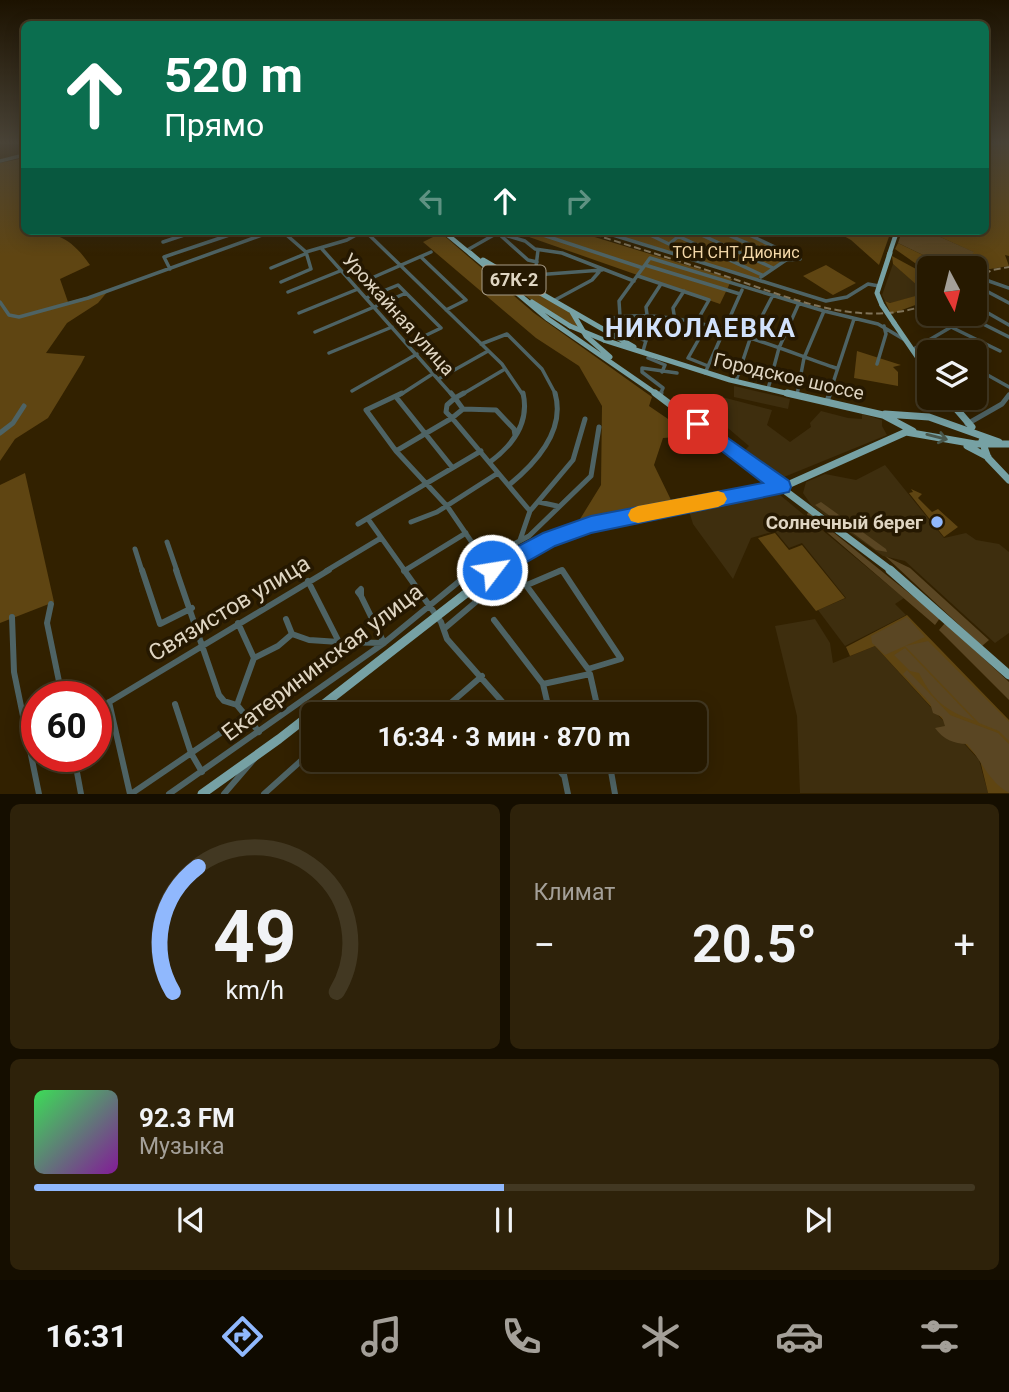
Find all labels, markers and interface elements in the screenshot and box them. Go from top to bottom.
text: 520 m [164,47,303,104]
icon: ahead [49,49,140,140]
text: Прямо [164,106,264,144]
icon: left [413,182,451,220]
icon: ahead [486,182,524,220]
icon: right [559,182,597,220]
park label: ТСН СНТ Дионис [672,243,800,262]
street label: Урожайная улица [338,248,460,380]
north arrow [917,256,987,326]
map controls [917,256,987,410]
road number: 67К-2 [482,266,546,294]
district label: НИКОЛАЕВКА [605,313,797,343]
button: layers [917,340,987,410]
street label: Городское шоссе [711,348,866,405]
pin [668,394,728,454]
icon: arrive [679,405,717,443]
one-way arrow [925,431,948,444]
place label: Солнечный берег [766,511,923,534]
marker: Солнечный берег [929,514,945,530]
position arrow [455,533,529,607]
street label: Связистов улица [144,550,315,667]
street label: Екатерининская улица [216,578,428,747]
speed limit sign: 60 [21,681,112,772]
text: 16:34 · 3 мин · 870 m [378,722,630,752]
text: Климат [534,879,615,906]
text: 49 [213,895,297,981]
text: 20.5° [692,914,817,975]
text: − [534,923,555,967]
text: + [953,923,975,967]
text: km/h [225,976,284,1005]
text: 92.3 FM [139,1103,235,1133]
text: Музыка [139,1133,224,1160]
icon: previous [172,1201,210,1239]
icon: pause [485,1201,523,1239]
icon: next [799,1201,837,1239]
icon: directions [218,1312,267,1361]
icon: music [357,1312,406,1361]
icon: phone [497,1312,546,1361]
icon: climate [636,1312,685,1361]
icon: car [775,1312,824,1361]
icon: filters [915,1312,964,1361]
text: 16:31 [45,1317,128,1355]

